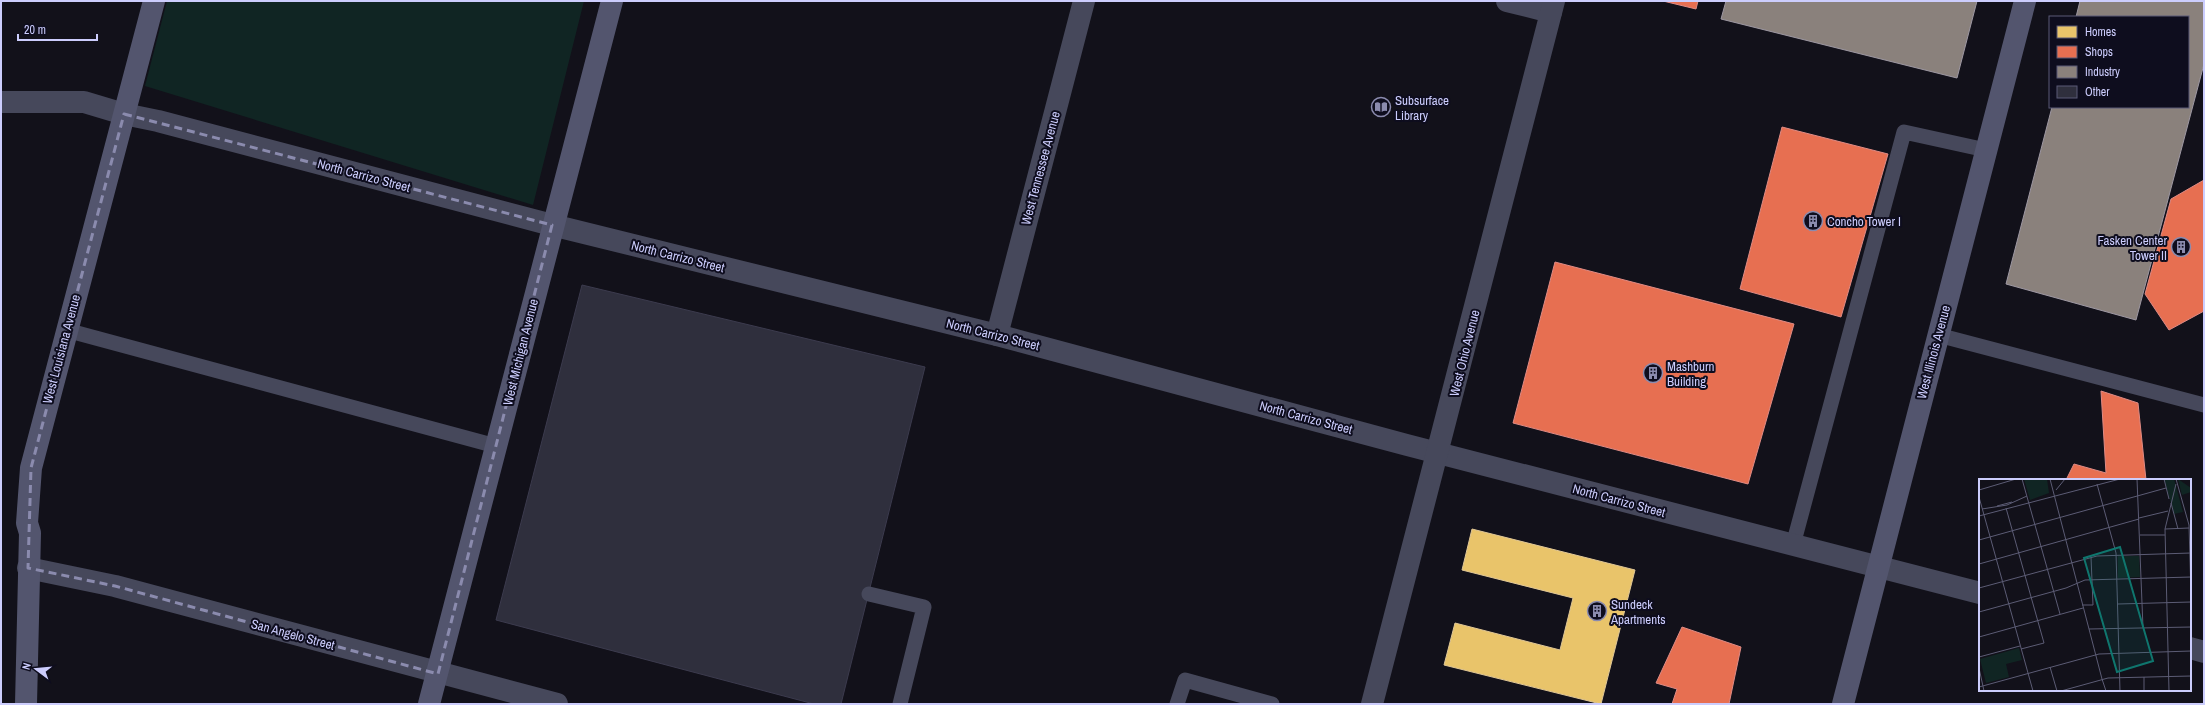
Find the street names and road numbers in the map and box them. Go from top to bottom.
street label: West Tennessee Avenue [1017,109,1064,227]
street label: North Carrizo Street [316,155,412,196]
street label: North Carrizo Street [630,237,726,276]
street label: West Louisiana Avenue [39,293,84,406]
street label: West Michigan Avenue [499,297,542,407]
street label: West Illinois Avenue [1913,303,1954,401]
street label: West Ohio Avenue [1446,308,1483,398]
street label: North Carrizo Street [945,315,1041,354]
street label: North Carrizo Street [1258,397,1354,438]
street label: North Carrizo Street [1571,480,1667,521]
street label: San Angelo Street [249,615,337,654]

